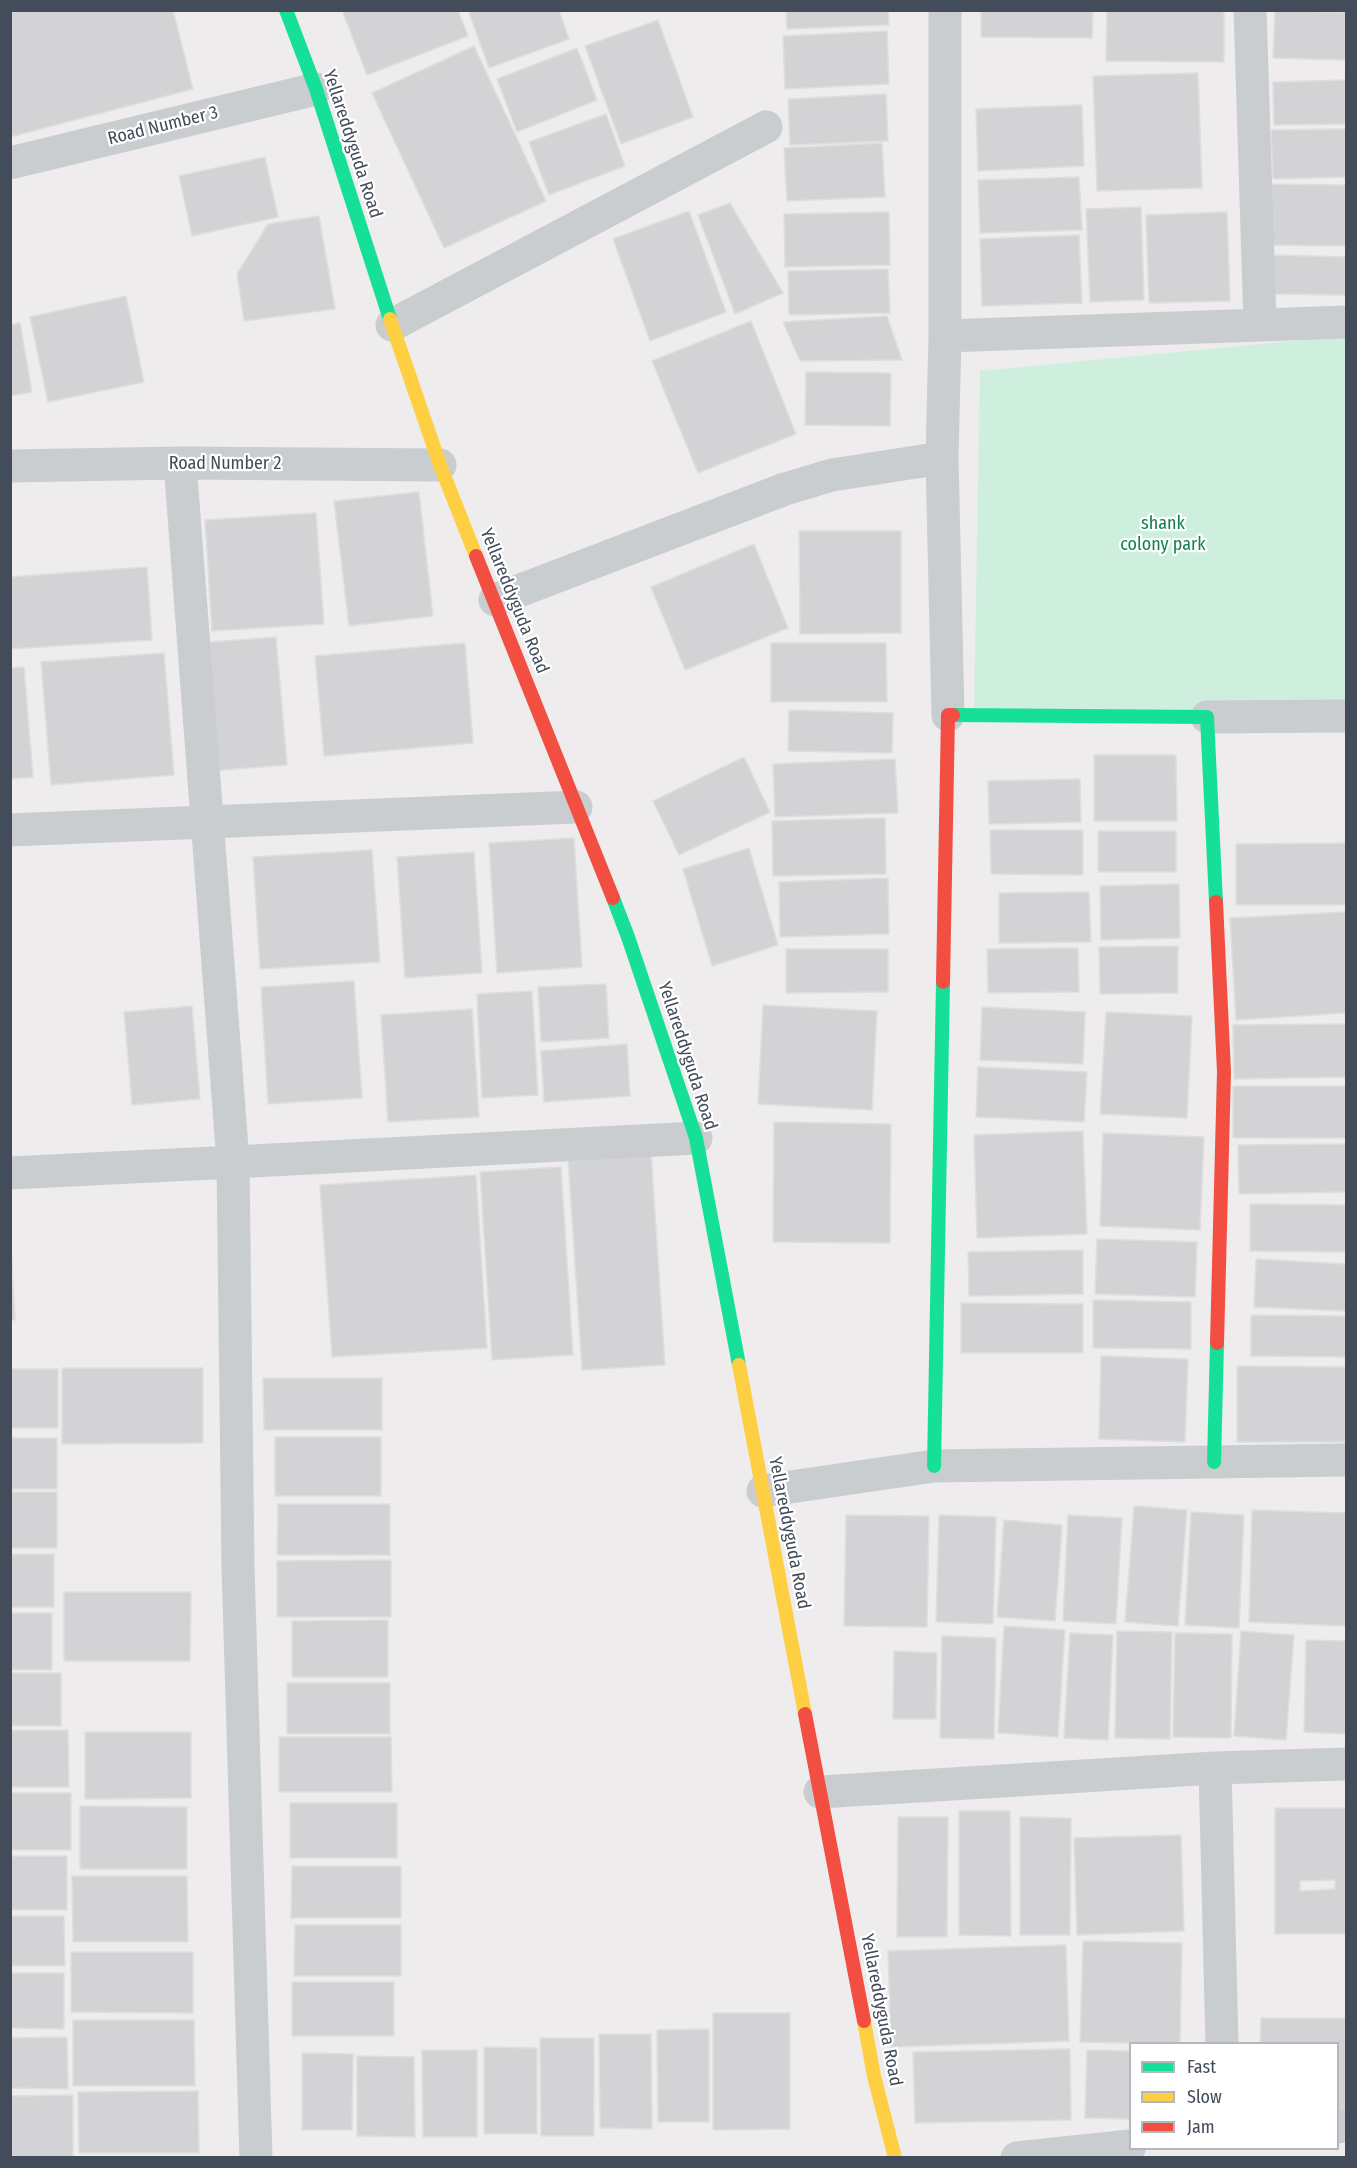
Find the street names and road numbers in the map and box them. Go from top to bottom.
street label: Yellareddyguda Road [318,67,386,221]
street label: Road Number 3 [106,102,220,150]
street label: Road Number 2 [169,453,281,475]
street label: Yellareddyguda Road [475,525,553,677]
street label: Yellareddyguda Road [653,979,721,1133]
street label: Yellareddyguda Road [764,1455,814,1611]
street label: Yellareddyguda Road [856,1932,906,2088]

